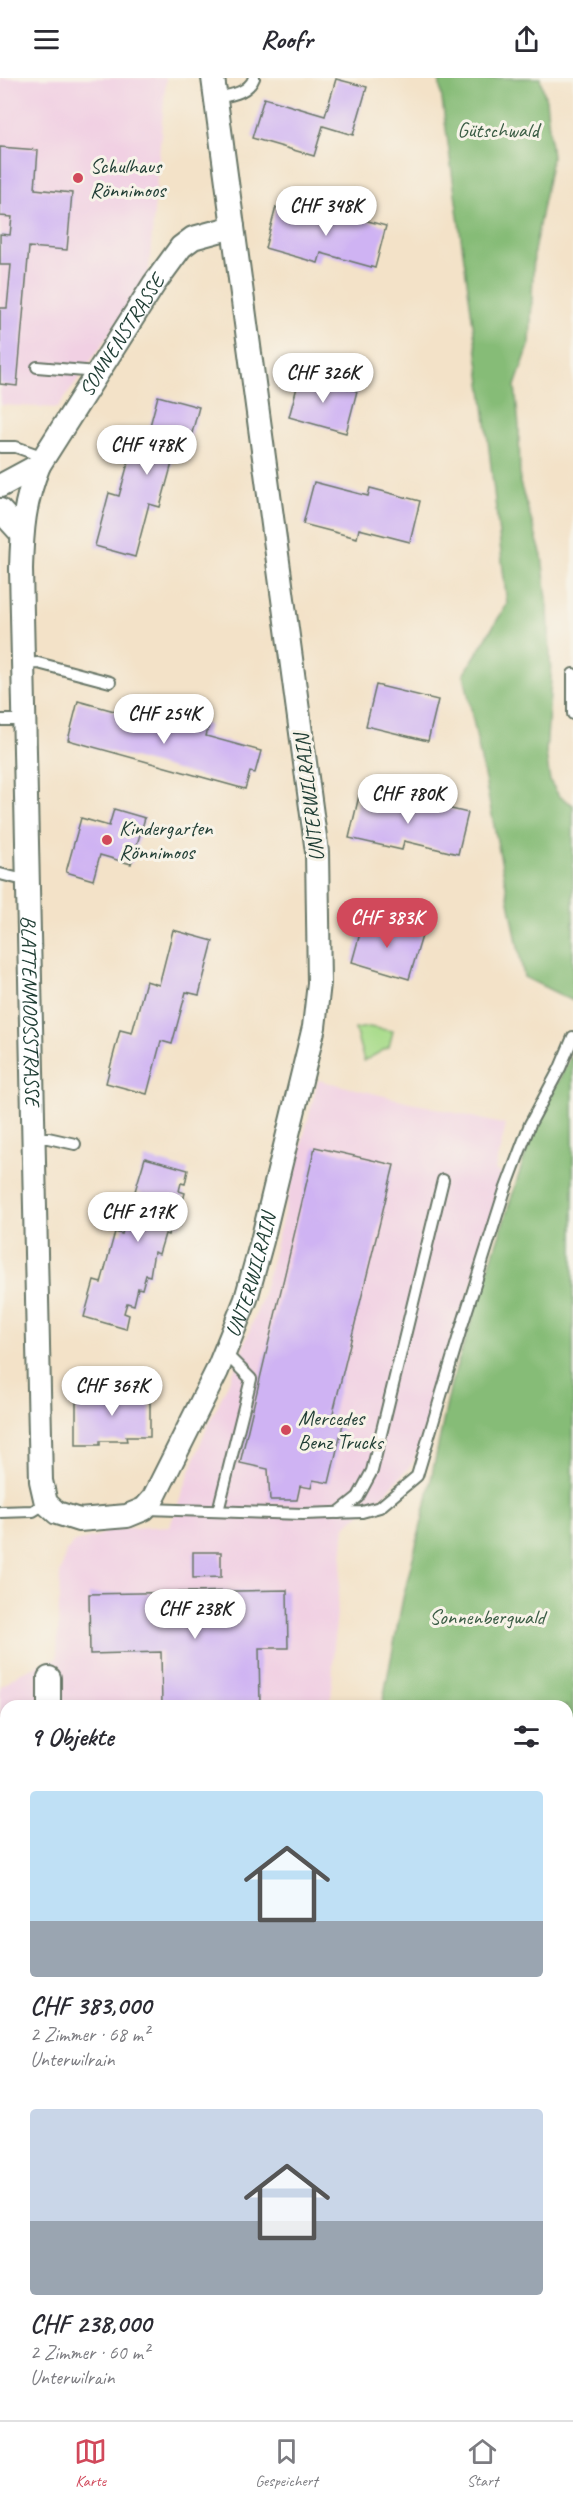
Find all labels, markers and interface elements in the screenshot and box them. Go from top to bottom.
text: Roofr [261,22,312,56]
icon: menu [30,23,63,56]
icon: share [510,23,543,56]
park label: Gütschwald [457,117,543,143]
place label: Schulhaus Rönnimoos [90,153,167,203]
marker: Schulhaus Rönnimoos [71,171,85,185]
pin: CHF 348K [264,186,388,237]
text: CHF 348K [290,193,362,218]
street label: SONNENSTRASSE [73,267,172,401]
pin: CHF 326K [261,353,385,404]
text: CHF 326K [287,360,359,385]
pin: CHF 478K [85,425,209,476]
text: CHF 478K [111,432,183,457]
pin: CHF 254K [102,694,226,745]
text: CHF 254K [128,701,200,726]
street label: UNTERWILRAIN [288,730,330,863]
pin: CHF 780K [346,774,470,825]
text: CHF 780K [372,781,444,806]
place label: Kindergarten Rönnimoos [119,815,213,865]
marker: Kindergarten Rönnimoos [100,833,114,847]
pin: CHF 383K [325,898,449,949]
text: CHF 383K [351,905,423,930]
street label: BLATTENMOOSSTRASSE [16,915,46,1108]
pin: CHF 217K [76,1192,200,1243]
text: CHF 217K [102,1199,174,1224]
street label: UNTERWILRAIN [219,1207,282,1341]
pin: CHF 367K [50,1366,174,1417]
text: CHF 367K [76,1373,148,1398]
place label: Mercedes Benz Trucks [298,1405,384,1455]
marker: Mercedes Benz Trucks [279,1423,293,1437]
pin: CHF 238K [133,1589,257,1640]
text: CHF 238K [159,1596,231,1621]
park label: Sonnenbergwald [429,1604,547,1630]
text: 9 Objekte [30,1720,114,1753]
icon: filters [510,1720,543,1753]
icon: home [233,1830,341,1938]
text: CHF 383,000 [30,1989,151,2022]
text: 2 Zimmer · 68 m² [30,2022,149,2047]
text: Unterwilrain [30,2047,115,2072]
icon: home [233,2148,341,2256]
text: CHF 238,000 [30,2307,151,2340]
text: 2 Zimmer · 60 m² [30,2340,149,2365]
text: Unterwilrain [30,2365,115,2390]
tab: Karte [74,2435,107,2491]
tab: Gespeichert [255,2435,318,2491]
tab: Start [466,2435,499,2491]

